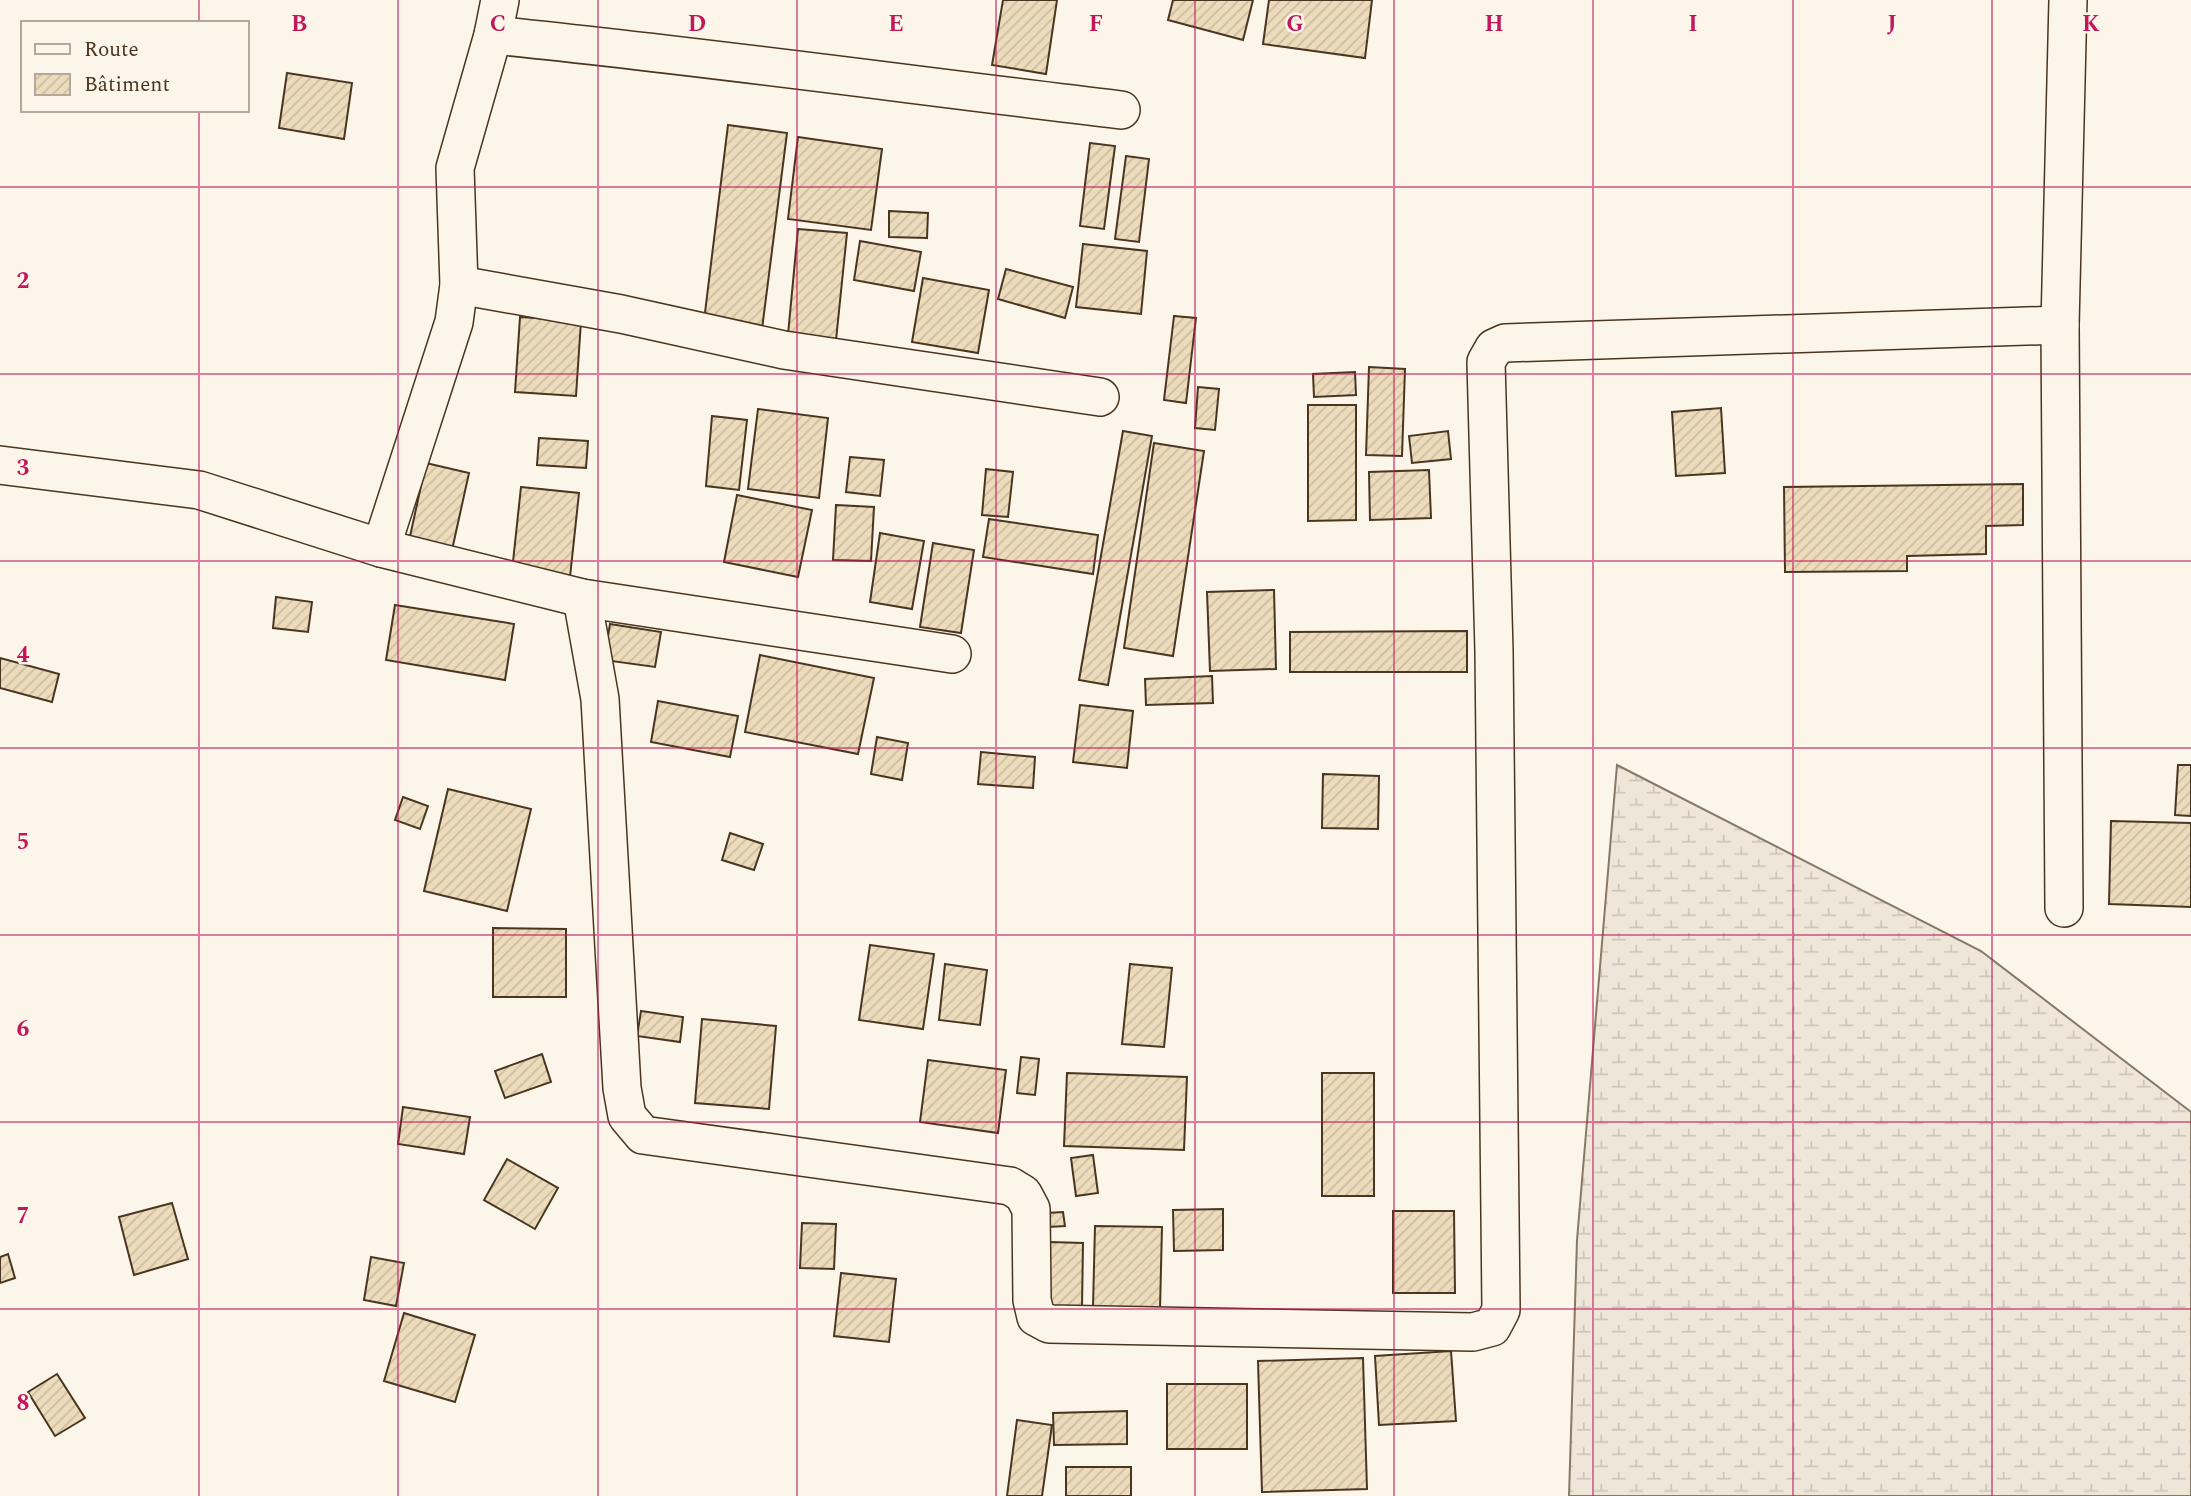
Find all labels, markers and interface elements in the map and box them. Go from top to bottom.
text: B [291,7,307,42]
text: C [490,7,506,42]
text: D [688,7,706,42]
text: E [888,7,904,42]
text: F [1089,7,1103,42]
text: G [1286,7,1304,42]
text: H [1484,7,1504,42]
text: I [1688,7,1698,42]
text: J [1887,7,1897,42]
text: K [2082,7,2100,42]
legend [21,21,248,112]
text: Route [84,34,139,66]
text: Bâtiment [84,69,170,101]
text: 2 [17,264,30,299]
text: 3 [17,451,30,486]
text: 4 [17,638,30,673]
text: 5 [17,825,29,860]
text: 6 [17,1012,30,1047]
text: 7 [17,1199,29,1234]
text: 8 [17,1386,29,1421]

